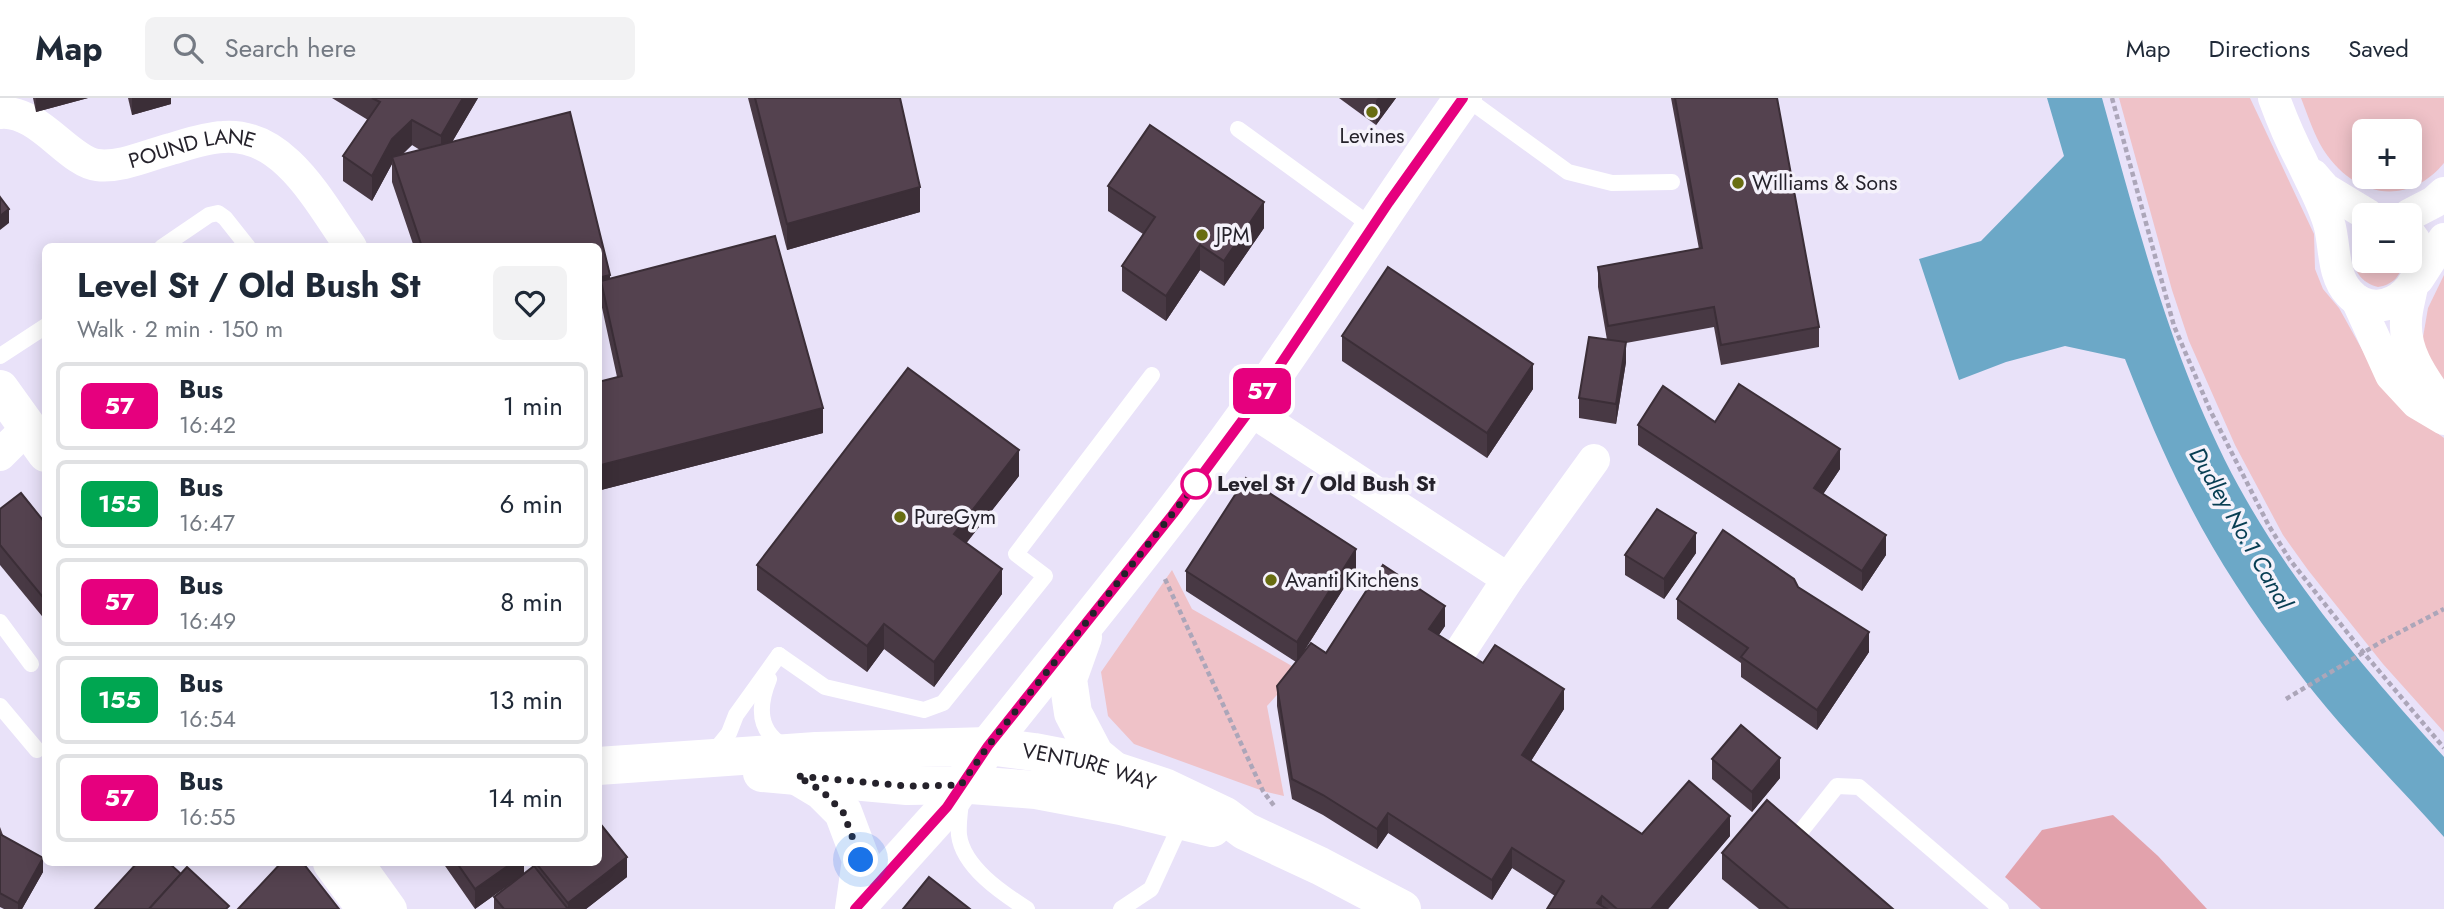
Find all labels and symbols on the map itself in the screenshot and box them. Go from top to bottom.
marker: Levines [1364,104,1380,120]
street label: POUND LANE [125,121,259,176]
place label: Levines [1340,121,1404,151]
place label: Williams & Sons [1752,168,1898,198]
marker: Williams & Sons [1730,175,1746,191]
place label: JPM [1213,220,1250,250]
marker: JPM [1194,227,1210,243]
line badge: 57 [1230,368,1294,414]
water label: Dudley No.1 Canal [2181,441,2302,616]
marker: Level St / Old Bush St [1181,469,1211,499]
place label: Level St / Old Bush St [1217,469,1436,499]
place label: PureGym [914,502,996,532]
marker: PureGym [892,509,908,525]
place label: Avanti Kitchens [1285,565,1419,595]
marker: Avanti Kitchens [1263,572,1279,588]
street label: VENTURE WAY [1021,736,1160,798]
your location [843,842,878,877]

